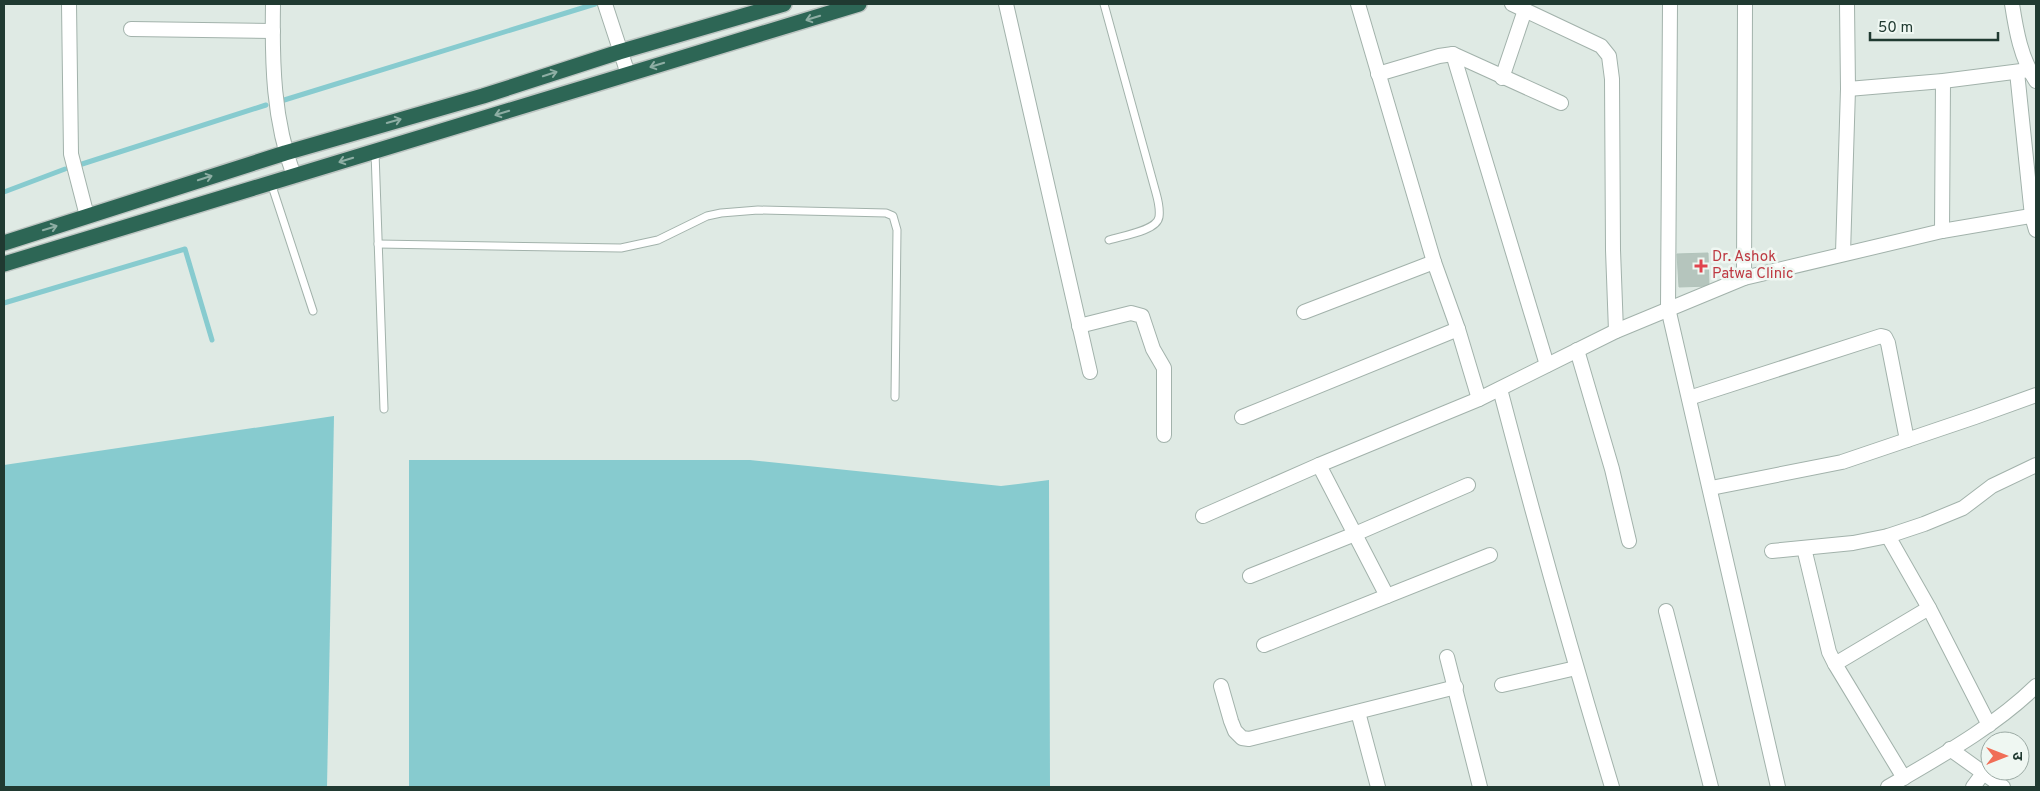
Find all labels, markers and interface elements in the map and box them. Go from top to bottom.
scale bar [1870,10,1998,42]
one-way arrow [805,14,821,23]
text: 50 m [1878,19,1913,38]
one-way arrow [650,61,666,71]
one-way arrow [541,69,557,79]
one-way arrow [494,108,510,118]
one-way arrow [386,116,402,126]
one-way arrow [339,156,355,166]
one-way arrow [197,173,213,183]
one-way arrow [42,222,58,232]
place label: Dr. Ashok Patwa Clinic [1712,248,1793,284]
marker: Dr. Ashok Patwa Clinic [1694,259,1708,273]
north arrow [1980,731,2030,781]
text: उ [2008,752,2025,761]

